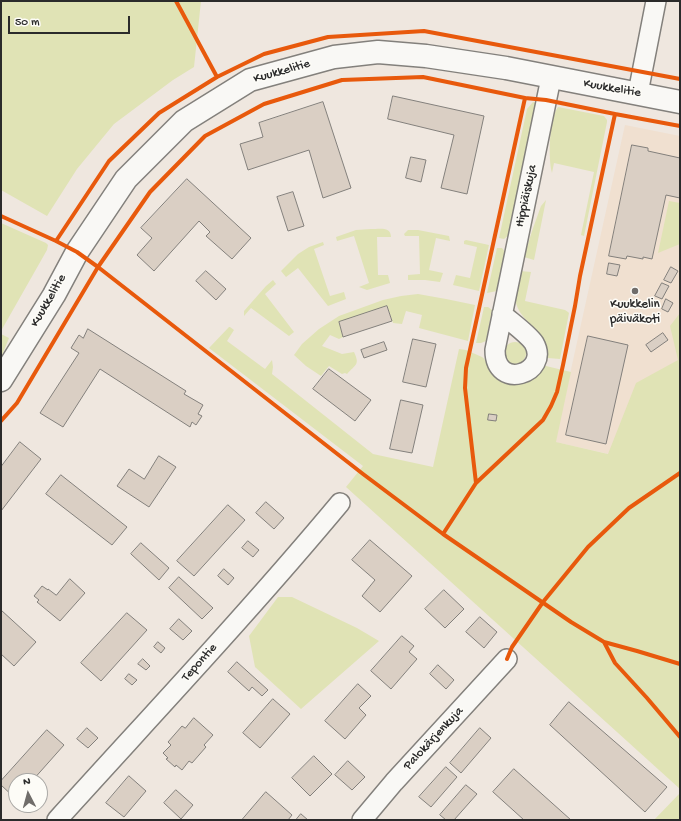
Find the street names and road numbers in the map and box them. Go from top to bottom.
street label: Kuukkelitie [252,56,312,88]
street label: Kuukkelitie [582,76,642,102]
street label: Hippiäiskuja [513,163,541,229]
street label: Kuukkelitie [28,272,70,330]
street label: Tepontie [179,641,221,685]
street label: Palokärjenkuja [401,704,467,774]

